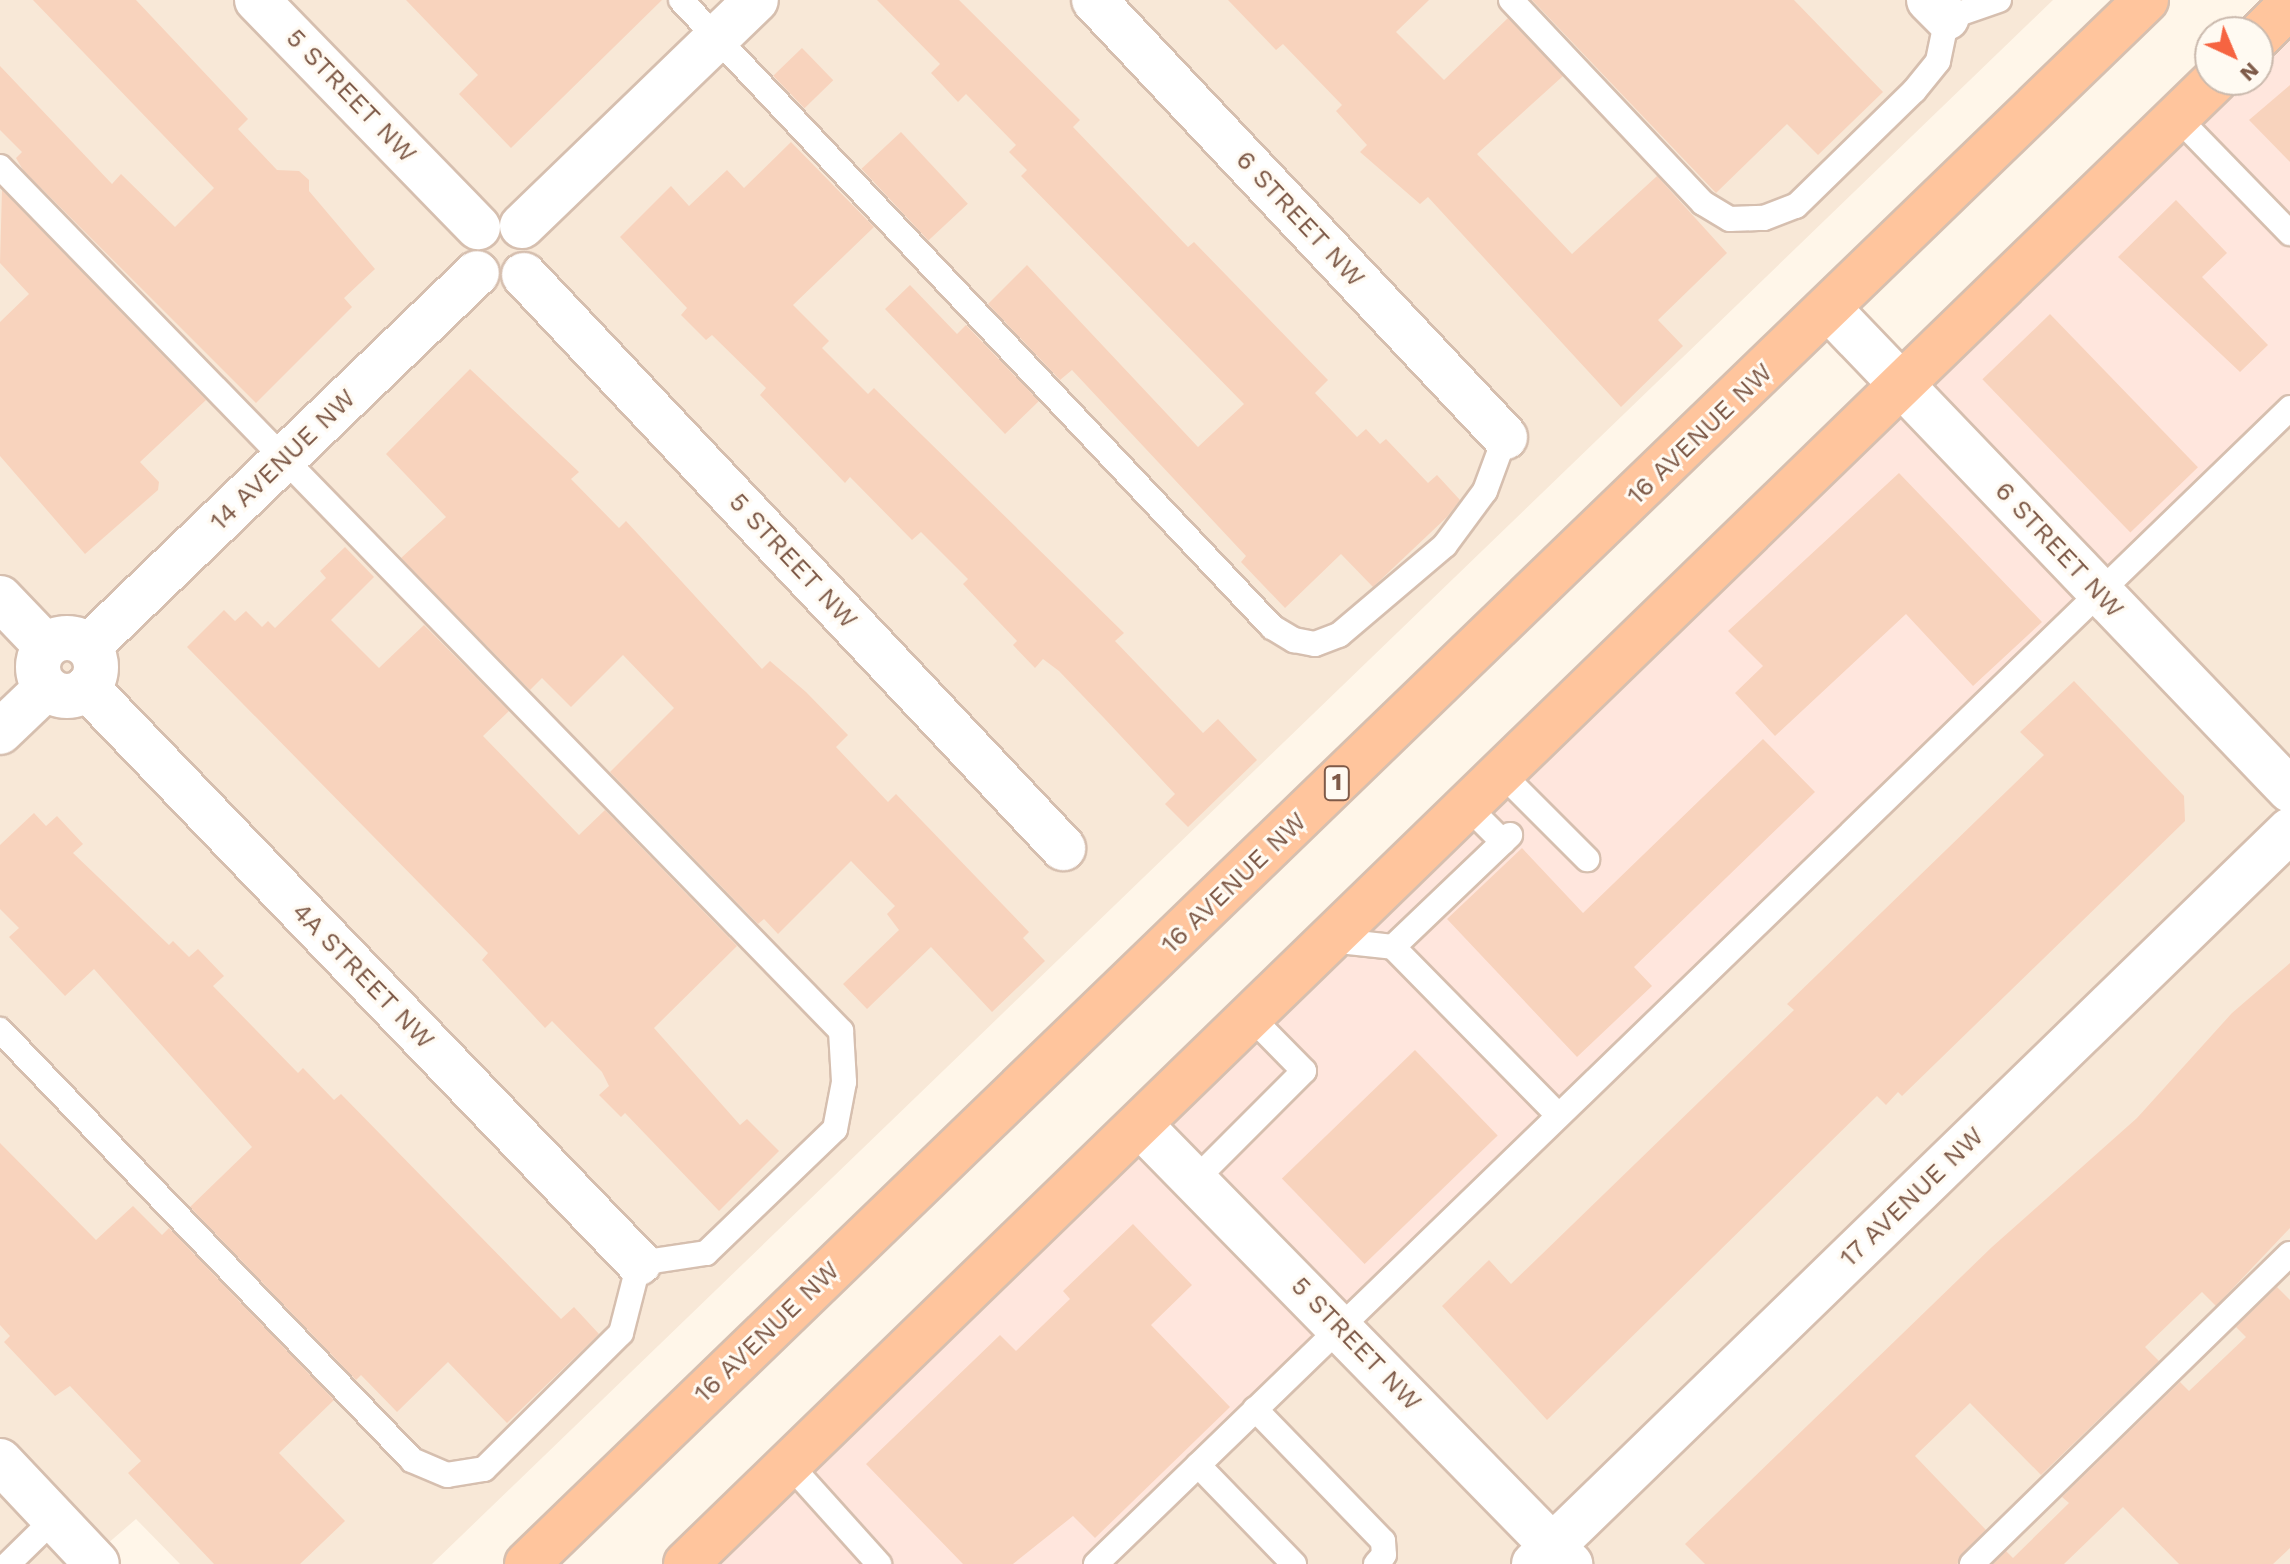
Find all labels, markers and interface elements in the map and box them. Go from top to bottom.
north arrow [2194,16,2274,96]
street label: 5 STREET NW [279,22,423,170]
text: N [2235,58,2264,87]
street label: 6 STREET NW [1229,144,1371,294]
street label: 16 AVENUE NW [1621,356,1779,512]
street label: 14 AVENUE NW [203,382,363,538]
street label: 6 STREET NW [1988,475,2130,625]
street label: 5 STREET NW [722,486,864,636]
road number: 1 [1323,763,1351,803]
street label: 16 AVENUE NW [1155,805,1313,961]
street label: 4A STREET NW [285,896,441,1056]
street label: 17 AVENUE NW [1833,1120,1991,1274]
street label: 16 AVENUE NW [688,1254,846,1410]
street label: 5 STREET NW [1284,1270,1428,1418]

